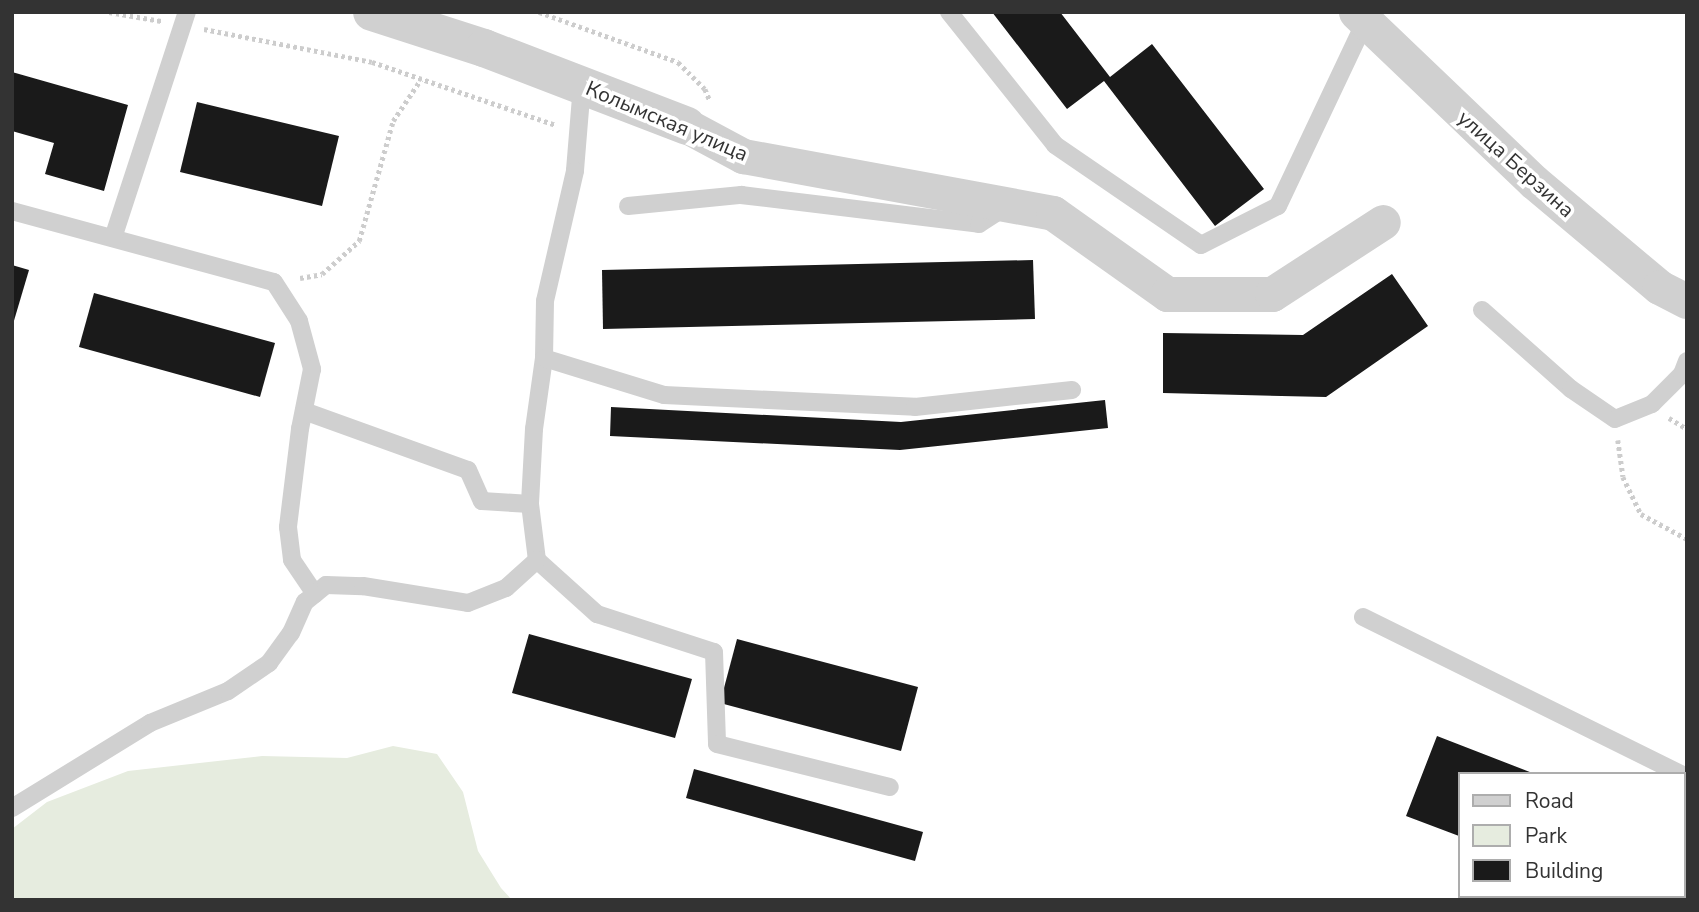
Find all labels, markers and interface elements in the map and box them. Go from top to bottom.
street label: Колымская улица [582,75,752,167]
street label: улица Берзина [1453,105,1579,223]
legend [1458,772,1685,898]
text: Road [1525,787,1574,815]
text: Park [1525,822,1567,850]
text: Building [1525,857,1603,885]

